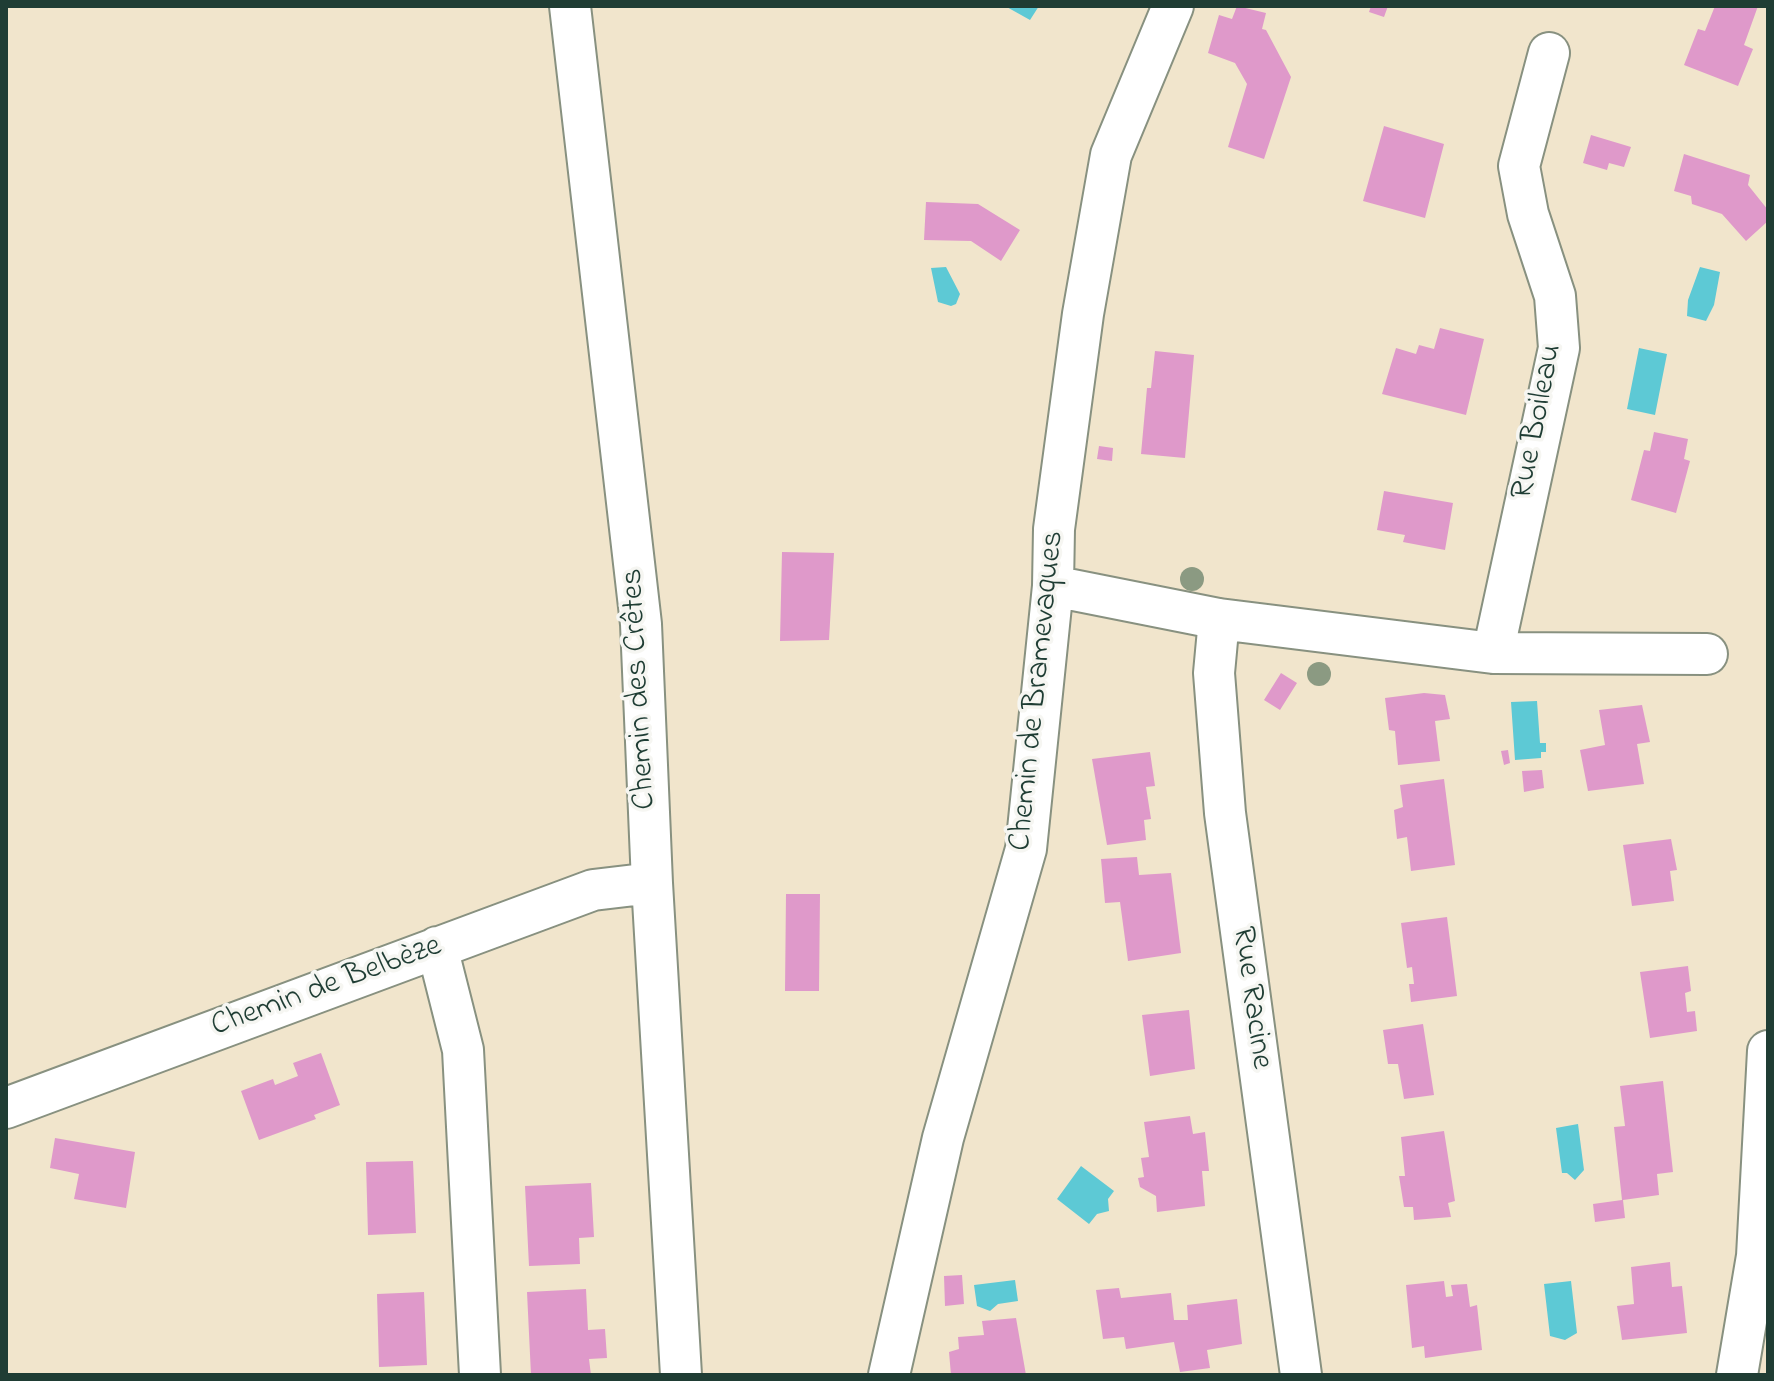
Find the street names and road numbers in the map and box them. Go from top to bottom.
street label: Rue Boileau [1505,341,1573,503]
street label: Chemin de Bramevaques [1003,529,1075,853]
street label: Chemin des Crêtes [616,568,666,810]
street label: Rue Racine [1221,924,1279,1072]
street label: Chemin de Belbèze [207,929,447,1047]

